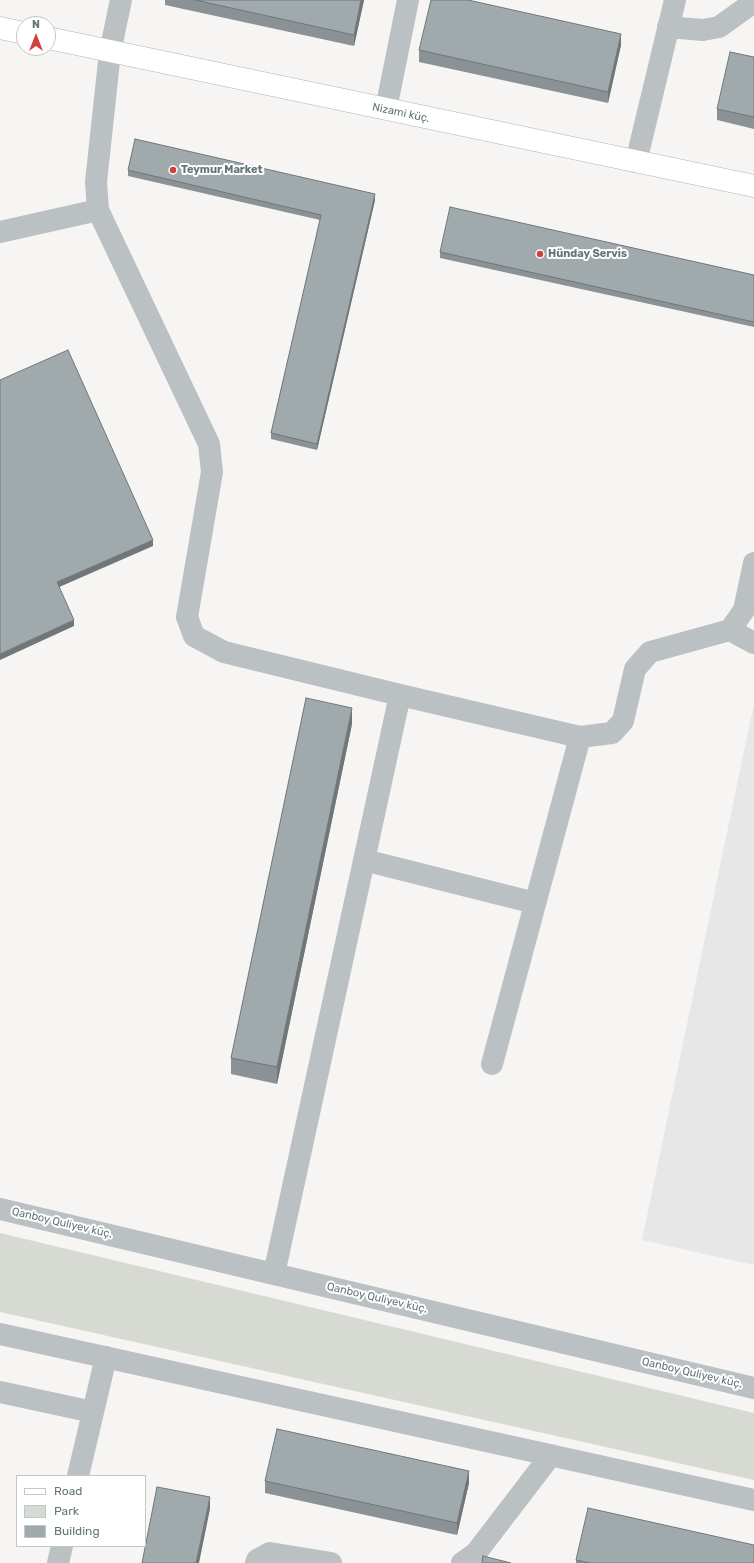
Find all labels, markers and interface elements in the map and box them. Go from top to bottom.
north arrow [16,16,56,56]
text: N [32,18,40,31]
street label: Nizami küç. [371,100,431,126]
place label: Teymur Market [181,163,263,177]
marker: Teymur Market [168,165,178,175]
place label: Hünday Servis [548,247,627,261]
marker: Hünday Servis [535,249,545,259]
street label: Qanboy Quliyev küç. [10,1205,114,1241]
street label: Qanboy Quliyev küç. [325,1280,429,1316]
street label: Qanboy Quliyev küç. [640,1355,744,1391]
legend [16,1475,146,1547]
text: Road [54,1484,82,1498]
text: Park [54,1504,79,1518]
text: Building [54,1524,100,1538]

